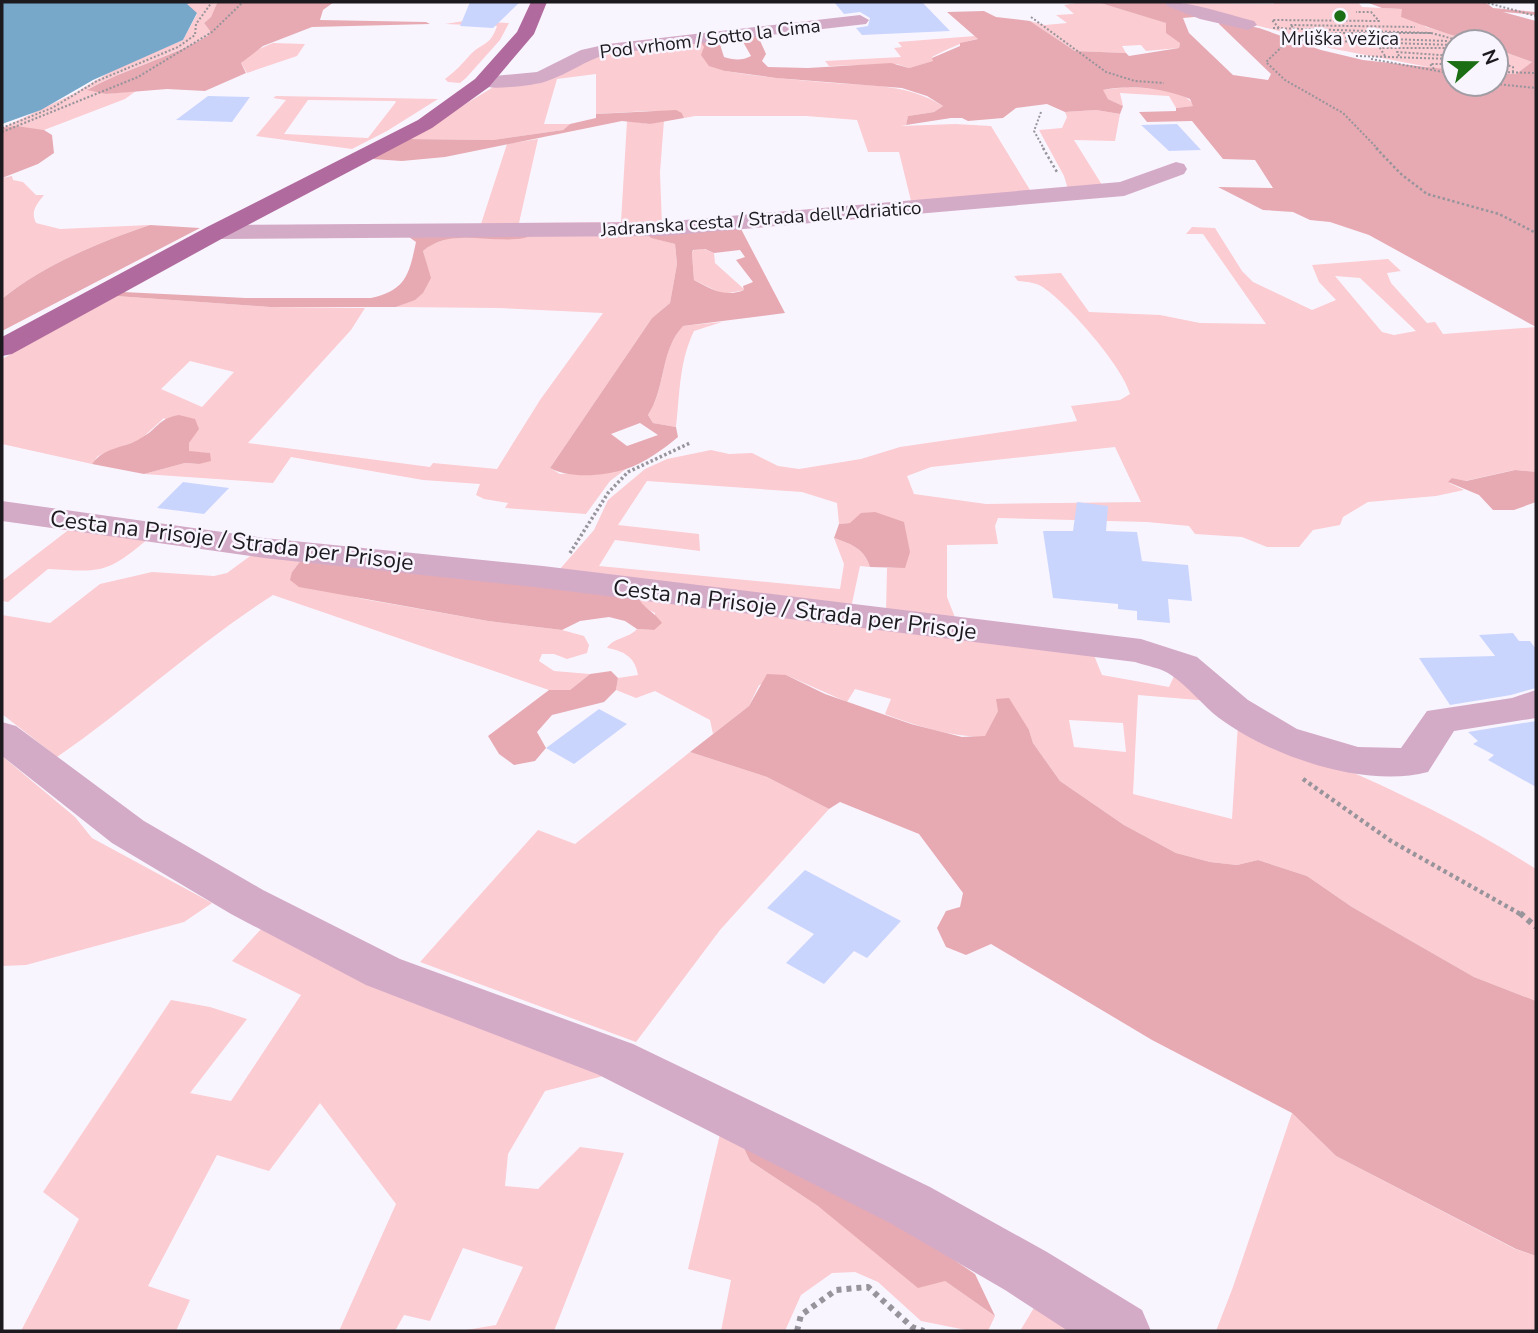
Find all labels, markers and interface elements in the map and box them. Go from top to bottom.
marker: Mrliška vežica [1332,8,1348,24]
street label: Pod vrhom / Sotto la Cima [598,13,822,65]
place label: Mrliška vežica [1281,26,1399,52]
north arrow [1440,28,1510,98]
text: N [1475,46,1505,69]
street label: Jadranska cesta / Strada dell'Adriatico [599,195,922,243]
street label: Cesta na Prisoje / Strada per Prisoje [48,503,416,578]
street label: Cesta na Prisoje / Strada per Prisoje [611,572,979,647]

